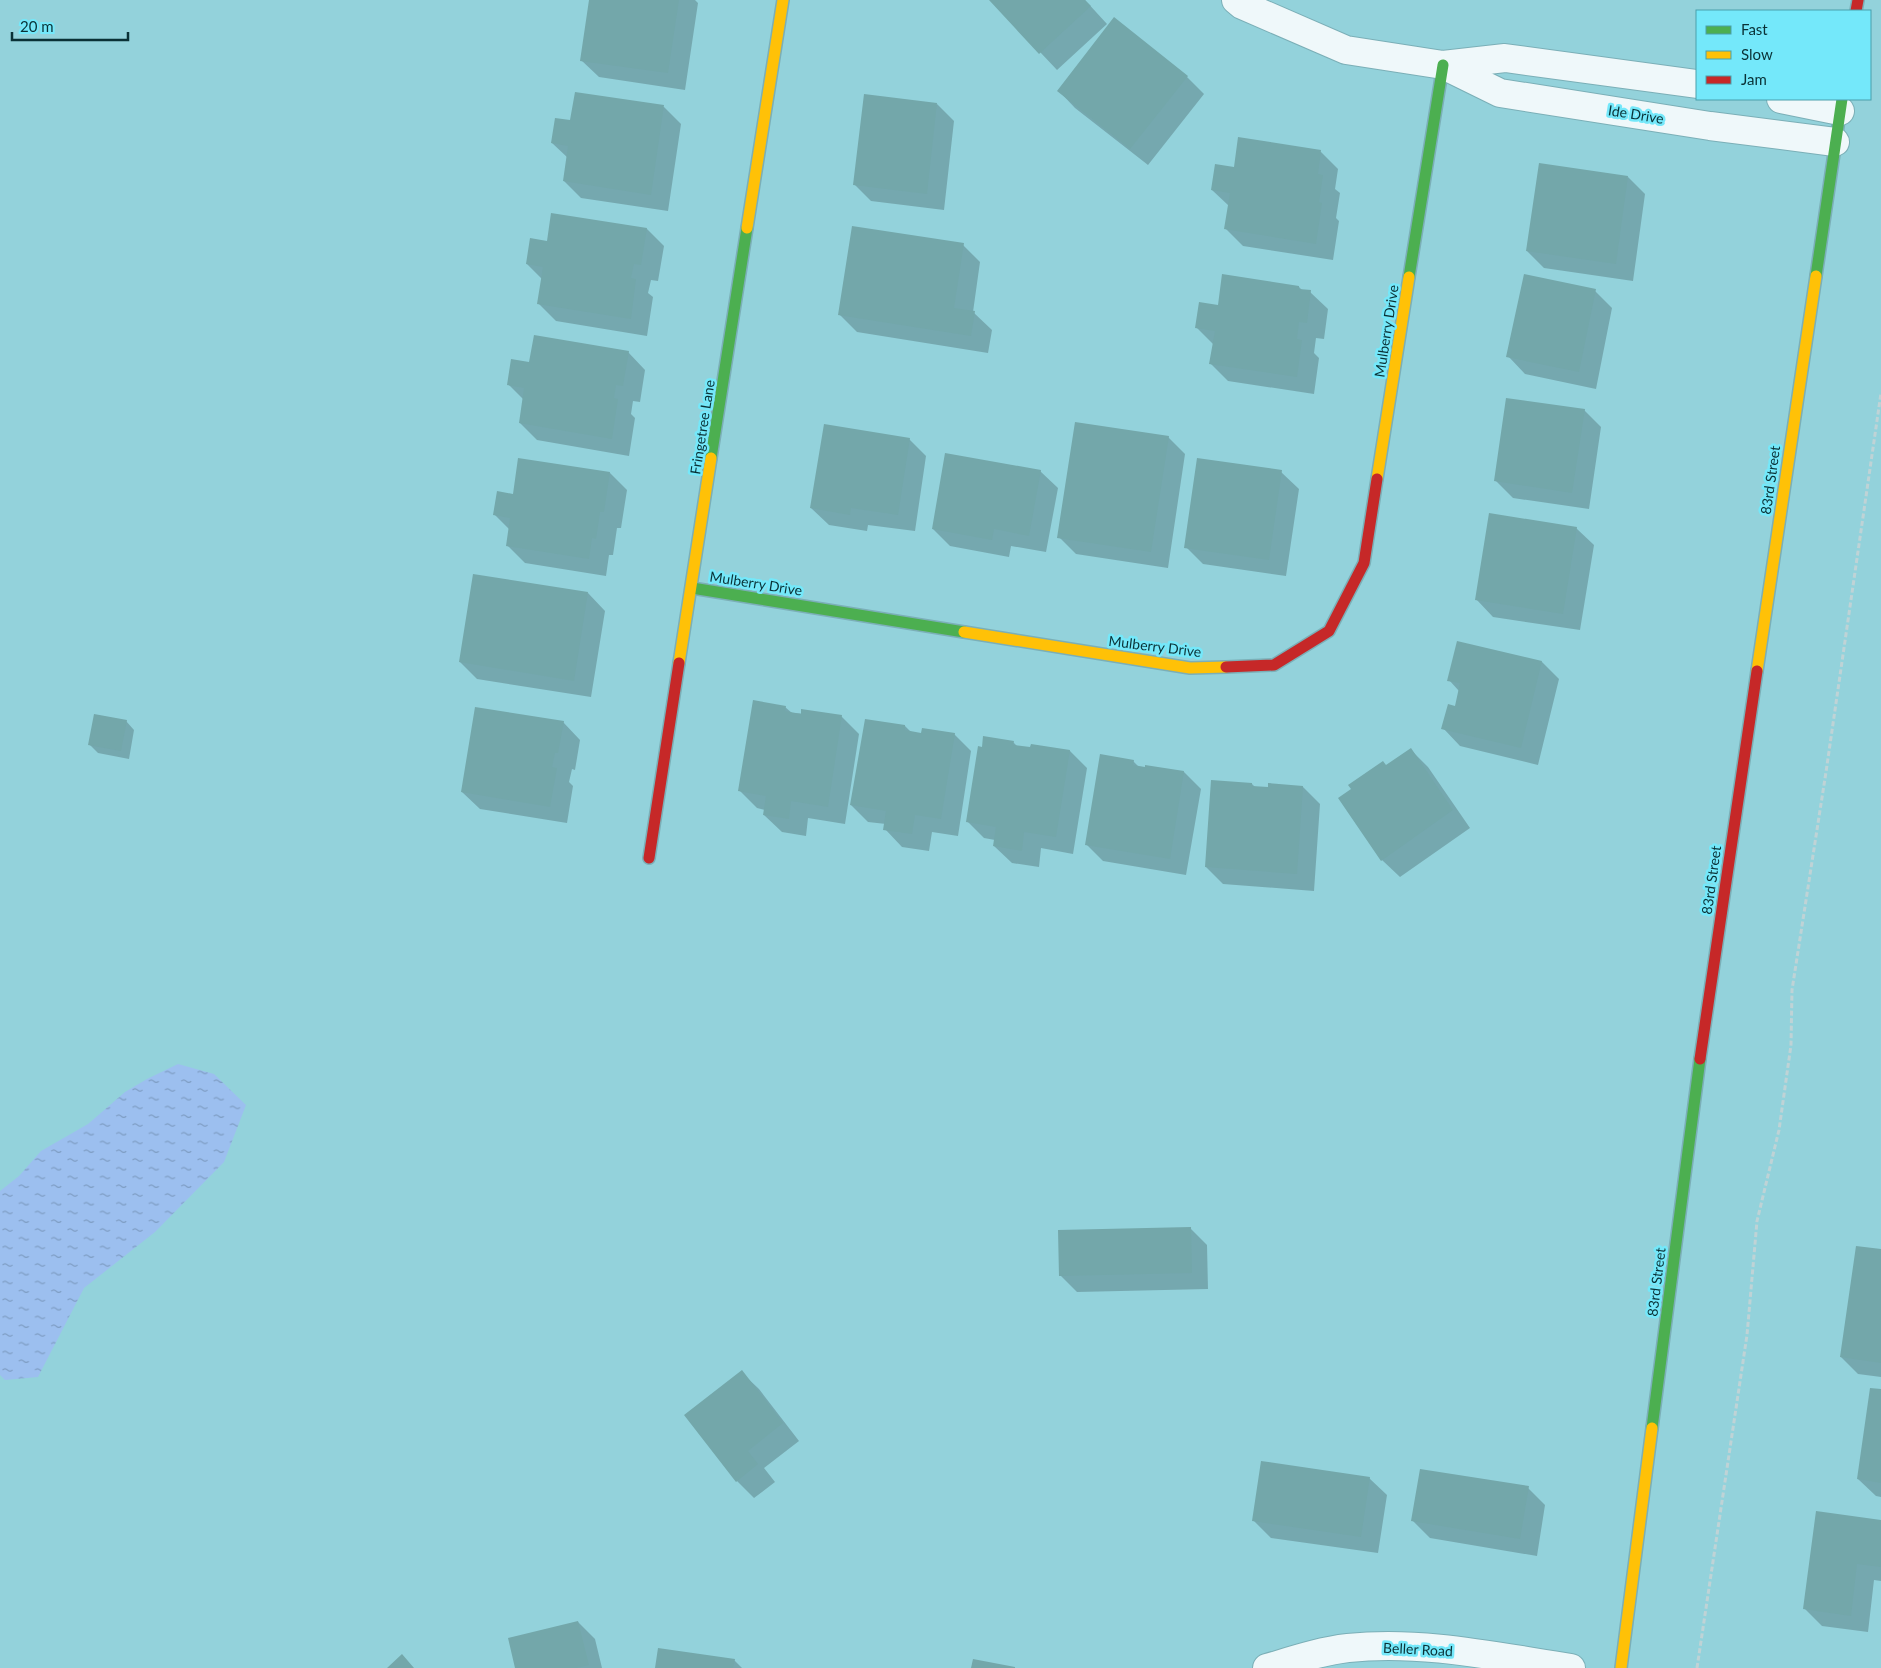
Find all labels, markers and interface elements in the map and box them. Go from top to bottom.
scale bar [12,10,129,42]
legend [1696,10,1871,100]
text: 20 m [20,17,54,35]
text: Fast [1741,20,1768,38]
text: Slow [1741,45,1773,63]
text: Jam [1741,70,1767,88]
street label: Ide Drive [1607,101,1665,127]
street label: Mulberry Drive [1370,284,1402,378]
street label: Fringetree Lane [686,378,718,476]
street label: 83rd Street [1757,444,1783,516]
street label: Mulberry Drive [709,567,803,599]
street label: Mulberry Drive [1108,632,1202,660]
street label: 83rd Street [1698,844,1724,916]
street label: 83rd Street [1643,1247,1669,1317]
street label: Beller Road [1383,1639,1453,1659]

